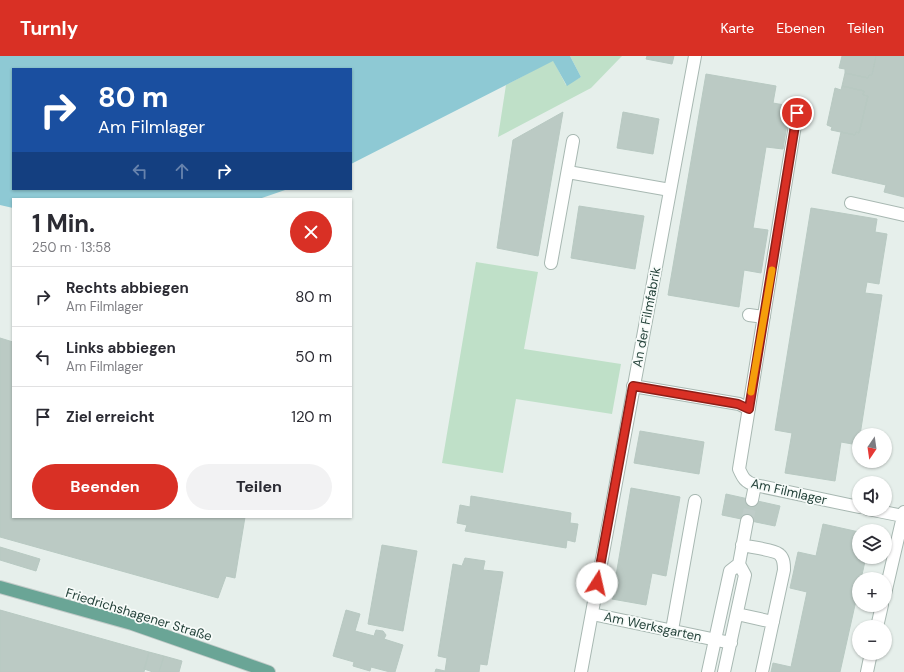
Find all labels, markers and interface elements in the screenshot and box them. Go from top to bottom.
text: Turnly [20,16,78,41]
text: Karte [720,19,754,37]
text: Ebenen [776,19,825,37]
text: Teilen [847,19,884,37]
text: 80 m [98,79,168,116]
icon: right [32,84,84,136]
pin [780,96,814,130]
icon: arrive [786,102,808,124]
text: Am Filmlager [98,115,205,139]
icon: left [129,160,151,182]
icon: ahead [171,160,193,182]
icon: right [213,160,235,182]
text: 1 Min. [32,208,95,239]
button: close [290,211,332,253]
text: 250 m · 13:58 [32,239,111,256]
street label: An der Filmfabrik [628,265,665,369]
text: Rechts abbiegen [66,278,189,298]
icon: right [32,286,54,308]
text: 80 m [295,287,332,307]
text: Am Filmlager [66,298,143,315]
text: Links abbiegen [66,338,176,358]
icon: left [32,346,54,368]
text: 50 m [295,347,332,367]
text: Am Filmlager [66,358,143,375]
icon: arrive [32,406,54,428]
text: Ziel erreicht [66,407,155,427]
text: 120 m [291,407,332,427]
north arrow [852,428,892,468]
map controls [852,428,892,660]
button: Beenden [32,464,178,510]
button: Teilen [186,464,332,510]
street label: Am Filmlager [749,475,829,509]
button: sound [852,476,892,516]
button: layers [852,524,892,564]
position arrow [576,562,618,604]
button: + [852,572,892,612]
street label: Friedrichshagener Straße [64,584,214,645]
street label: Am Werksgarten [603,608,703,645]
button: − [852,620,892,660]

